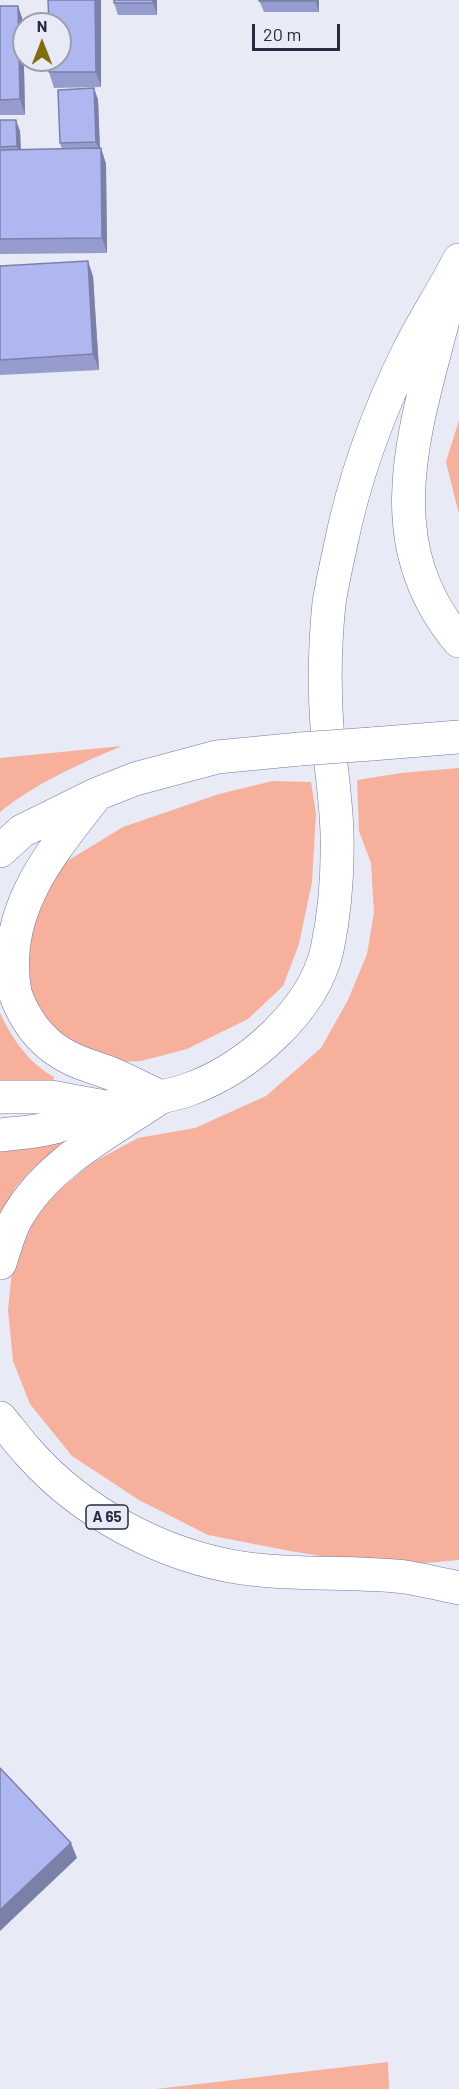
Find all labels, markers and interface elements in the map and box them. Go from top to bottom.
north arrow [12,12,72,72]
scale bar [255,12,344,50]
text: N [37,16,47,35]
text: 20 m [263,23,301,45]
road number: A 65 [86,1505,128,1529]

